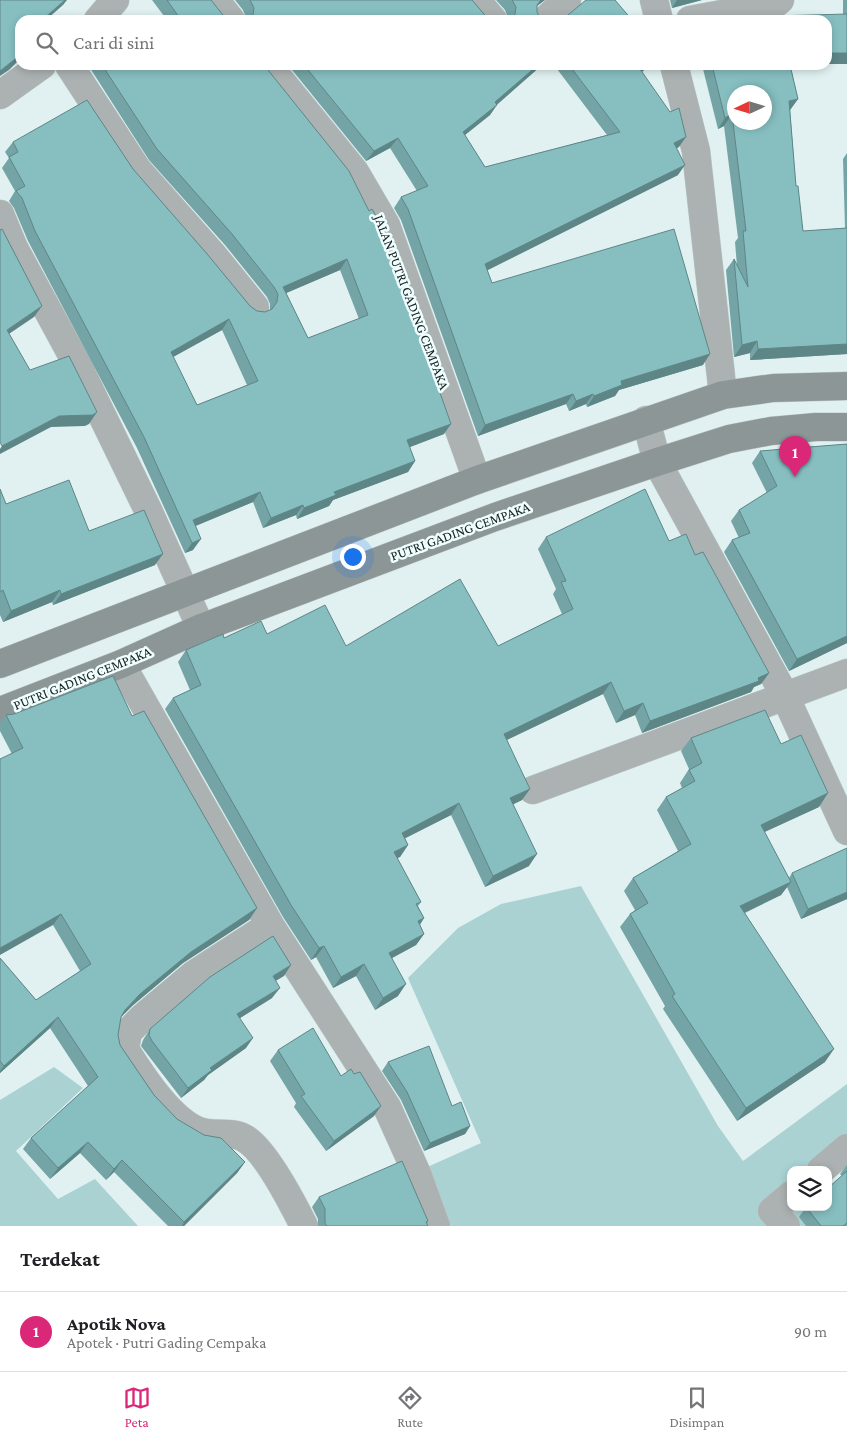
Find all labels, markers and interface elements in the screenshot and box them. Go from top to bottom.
search box [15,15,832,70]
icon: search [33,29,61,57]
text: Cari di sini [73,32,154,53]
north arrow [727,85,772,130]
street label: JALAN PUTRI GADING CEMPAKA [370,210,453,392]
pin: 1 [779,436,811,477]
street label: PUTRI GADING CEMPAKA [388,498,532,564]
your location [340,544,366,570]
street label: PUTRI GADING CEMPAKA [11,643,153,713]
map controls [787,1166,832,1211]
button: layers [787,1166,832,1211]
text: Terdekat [20,1247,100,1271]
text: Apotik Nova [67,1313,166,1334]
text: 1 [33,1323,39,1340]
text: 90 m [794,1323,827,1340]
text: Apotek · Putri Gading Cempaka [67,1334,266,1351]
tab: Peta [123,1384,151,1430]
tab: Rute [396,1384,424,1430]
tab: Disimpan [670,1384,724,1430]

